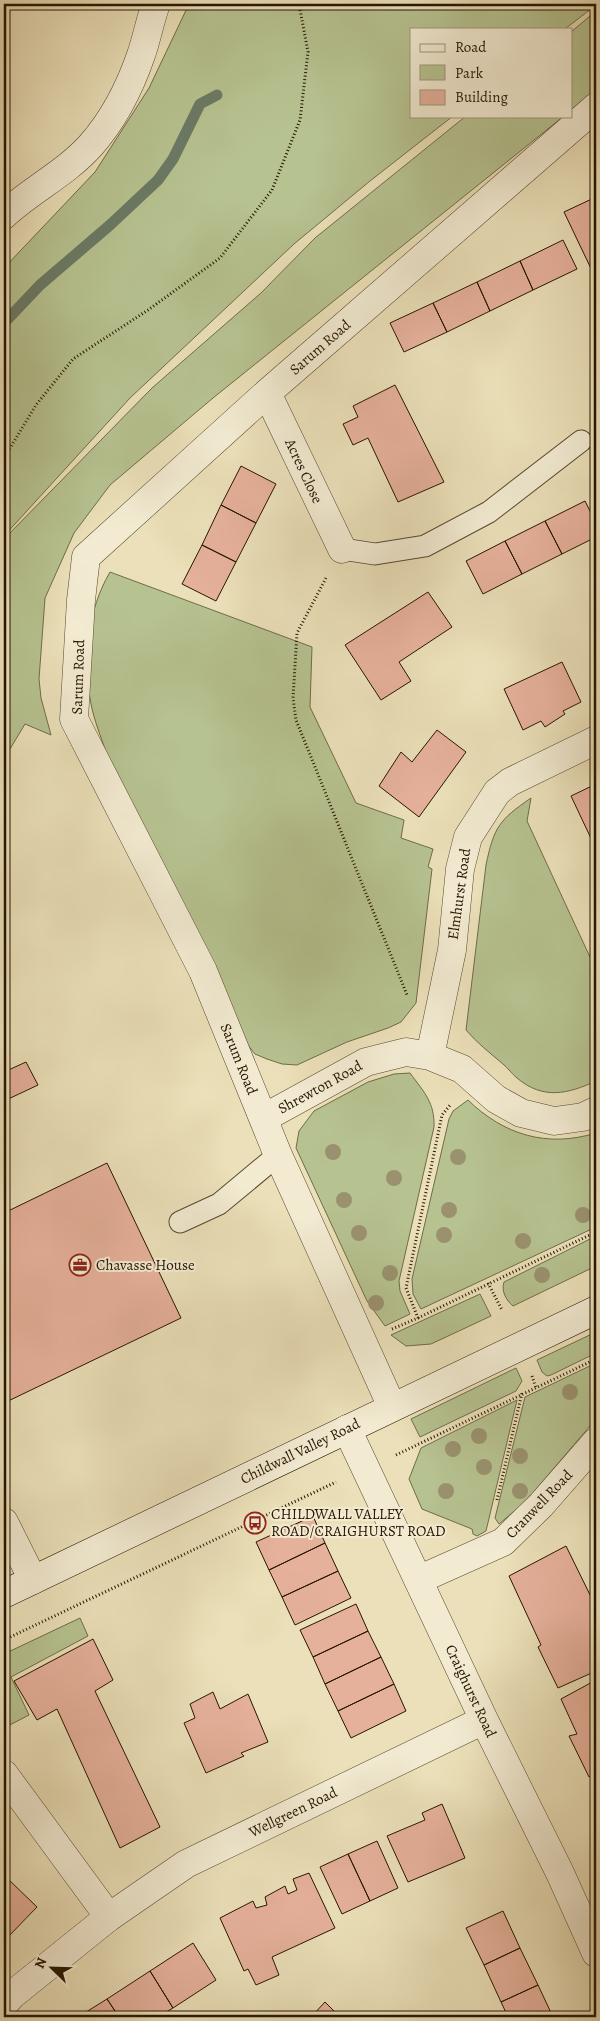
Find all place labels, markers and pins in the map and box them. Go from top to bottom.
office icon: Chavasse House [68,1253,92,1277]
place label: Chavasse House [96,1255,195,1275]
place label: CHILDWALL VALLEY ROAD/CRAIGHURST ROAD [271,1504,446,1541]
bus stop icon: CHILDWALL VALLEY ROAD/CRAIGHURST ROAD [243,1511,267,1535]

